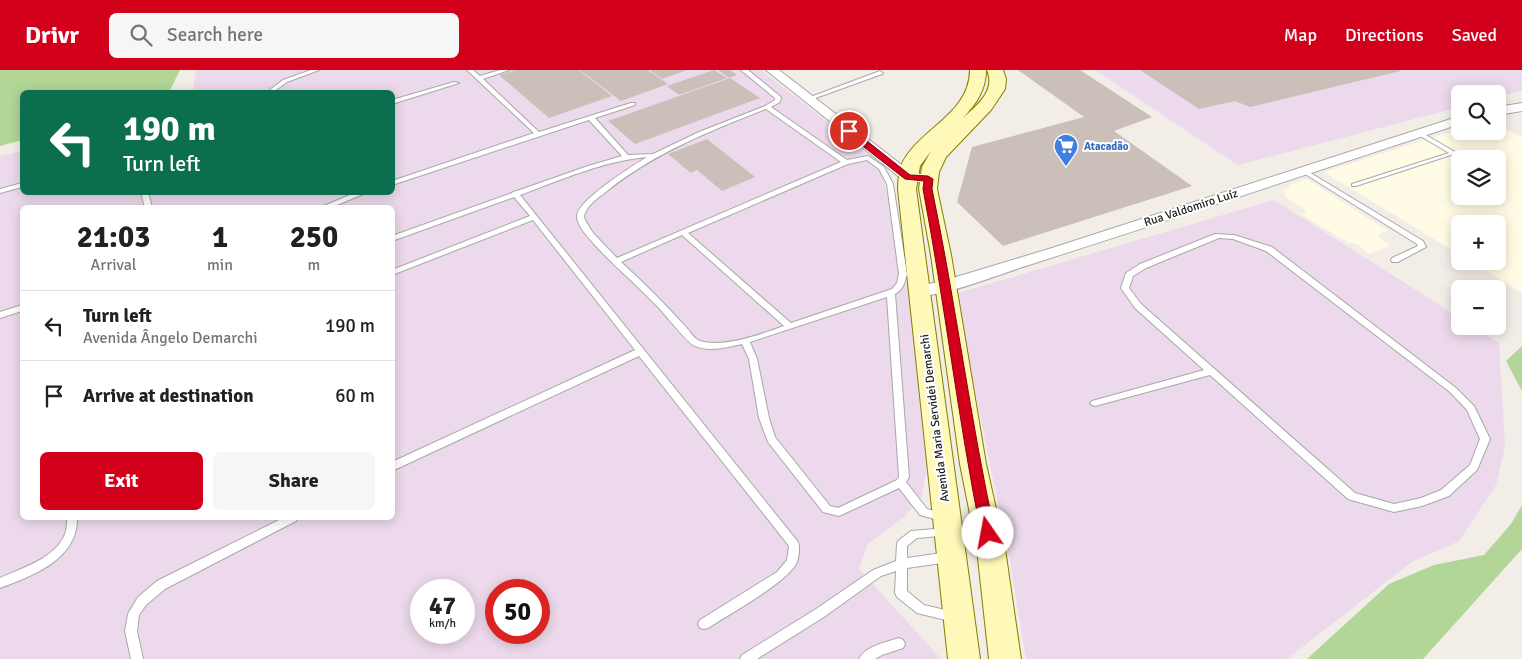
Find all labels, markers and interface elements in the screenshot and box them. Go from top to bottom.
search box [109,13,459,58]
text: Drivr [25,20,79,50]
icon: search [127,21,155,49]
text: Search here [167,23,263,47]
text: Map [1284,24,1317,46]
text: Directions [1345,24,1424,46]
text: Saved [1452,24,1497,46]
map controls [1451,85,1506,335]
button: search [1451,85,1506,140]
text: 190 m [123,107,216,150]
icon: left [40,110,105,175]
pin [828,110,870,152]
icon: arrive [835,117,863,145]
supermarket icon: Atacadão [1053,133,1079,167]
place label: Atacadão [1084,140,1129,153]
text: Turn left [123,150,201,177]
button: layers [1451,150,1506,205]
street label: Rua Valdomiro Luíz [1142,186,1240,230]
button: + [1451,215,1506,270]
text: 21:03 [77,219,150,256]
text: 1 [212,219,228,256]
text: 250 [290,219,338,256]
text: Arrival [90,255,137,275]
text: min [207,255,233,275]
text: m [308,255,320,275]
button: − [1451,280,1506,335]
text: Turn left [83,304,152,328]
icon: left [40,312,68,340]
text: 190 m [325,314,375,338]
text: Avenida Ângelo Demarchi [83,328,258,348]
street label: Avenida Maria Servidei Demarchi [917,333,953,503]
icon: arrive [40,382,68,410]
text: Arrive at destination [83,384,254,408]
text: 60 m [335,384,375,408]
button: Exit [40,452,203,510]
button: Share [213,452,375,510]
position arrow [961,506,1013,558]
speed limit sign: 50 [485,579,550,644]
text: 47 [429,590,456,621]
text: km/h [429,616,456,631]

